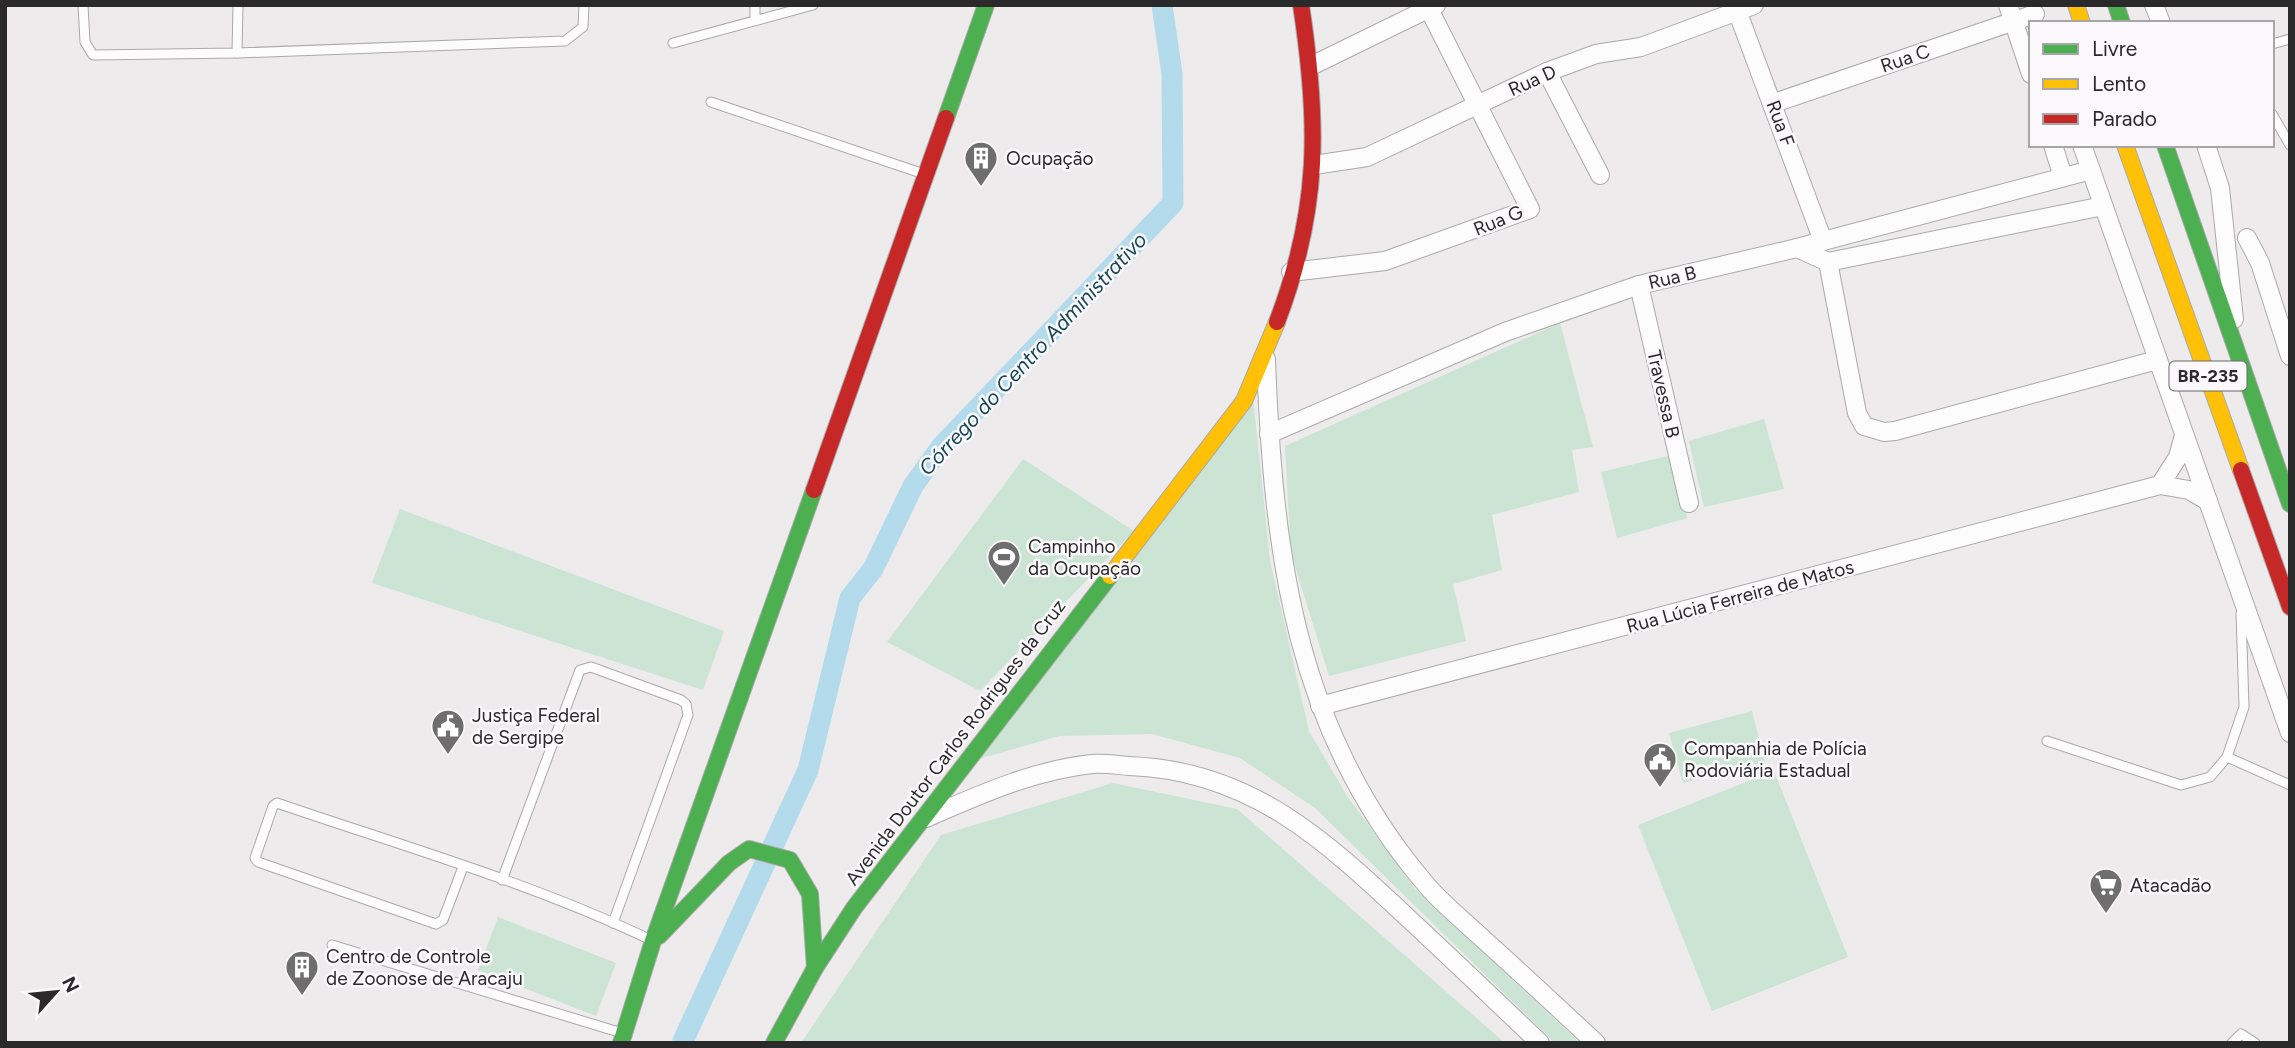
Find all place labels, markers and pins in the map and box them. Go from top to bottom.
building icon: Ocupação [962,139,1000,188]
place label: Ocupação [1006,147,1094,170]
place label: Campinho da Ocupação [1028,535,1141,580]
sports icon: Campinho da Ocupação [985,538,1023,587]
place label: Justiça Federal de Sergipe [472,704,600,749]
public building icon: Justiça Federal de Sergipe [429,707,467,756]
place label: Companhia de Polícia Rodoviária Estadual [1684,737,1867,782]
public building icon: Companhia de Polícia Rodoviária Estadual [1641,740,1679,789]
supermarket icon: Atacadão [2087,866,2125,915]
place label: Atacadão [2130,874,2211,897]
place label: Centro de Controle de Zoonose de Aracaju [326,945,523,990]
building icon: Centro de Controle de Zoonose de Aracaju [283,948,321,997]

